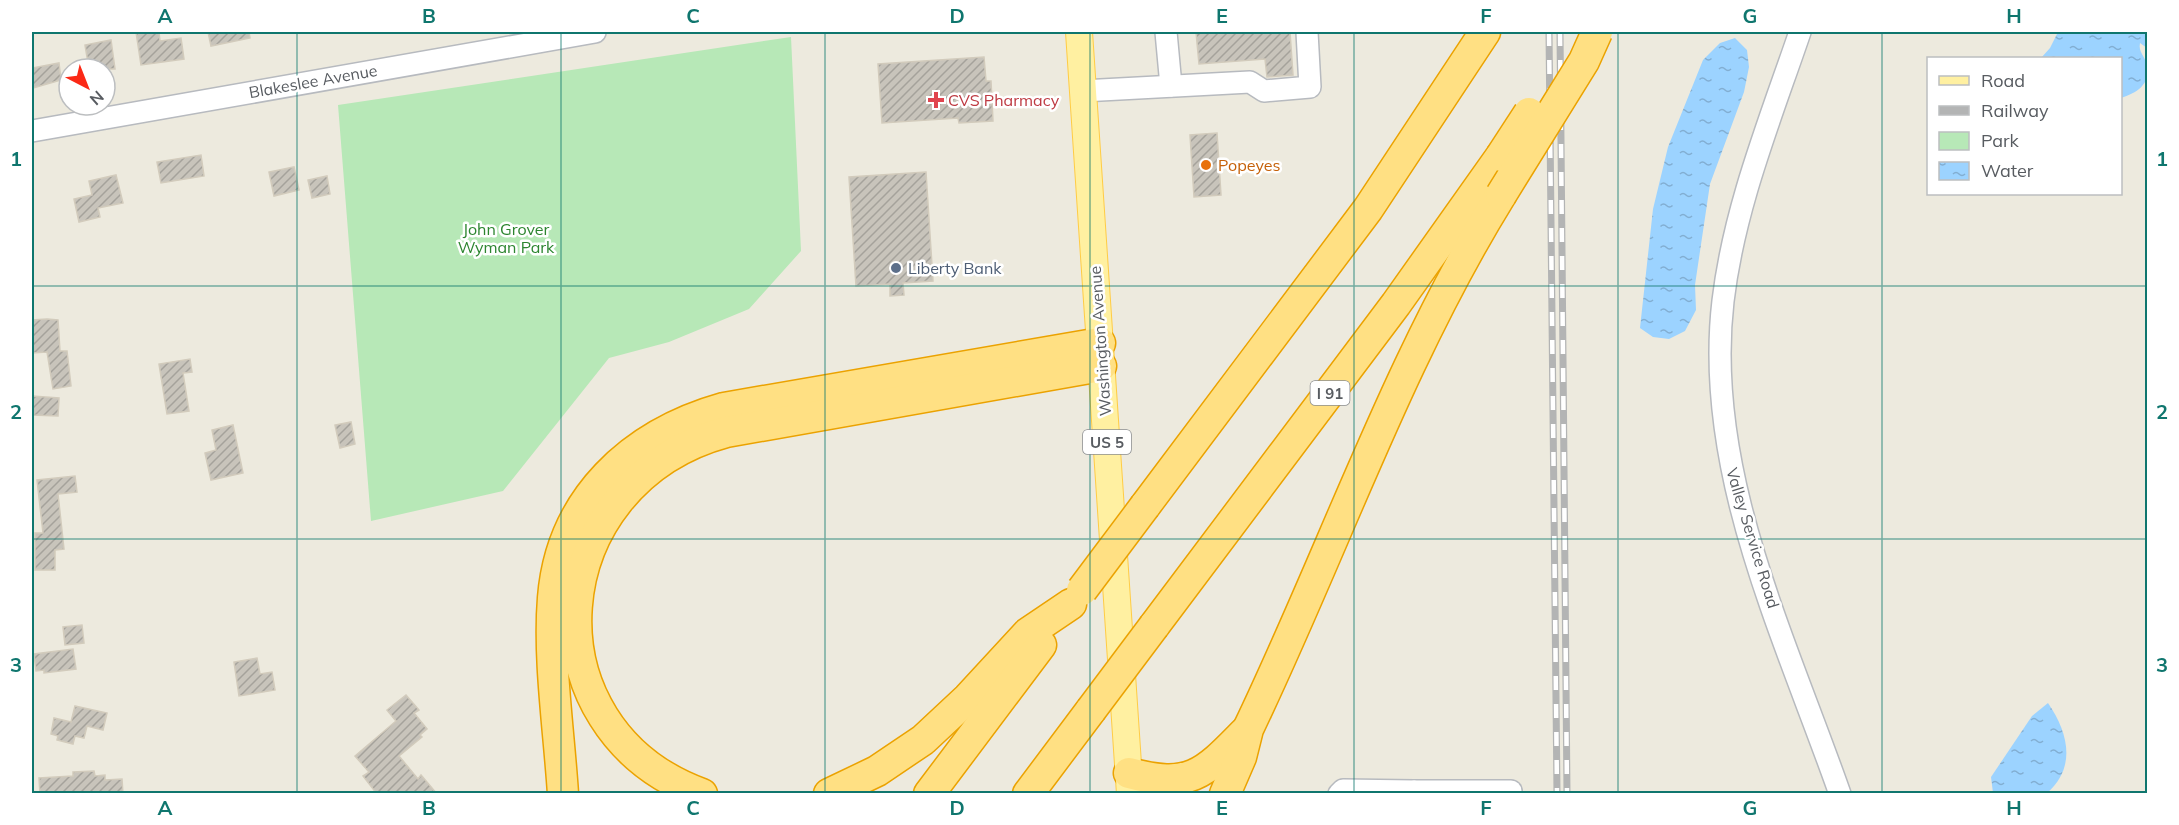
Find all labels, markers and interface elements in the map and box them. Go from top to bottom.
text: A [158,3,173,28]
text: B [422,3,436,28]
text: C [686,3,700,28]
text: D [949,3,965,28]
text: E [1216,3,1228,28]
text: F [1480,3,1492,28]
text: G [1743,3,1757,28]
text: H [2006,3,2022,28]
north arrow [57,57,117,117]
legend [1927,57,2122,195]
street label: Blakeslee Avenue [247,60,379,102]
text: Road [1981,69,2025,92]
text: N [86,87,108,110]
place label: CVS Pharmacy [948,90,1060,110]
marker: CVS Pharmacy [929,93,943,107]
text: Railway [1981,99,2049,122]
text: Park [1981,129,2020,152]
text: 1 [10,146,22,171]
text: 1 [2156,146,2168,171]
place label: Popeyes [1218,155,1280,175]
marker: Popeyes [1199,158,1213,172]
text: Water [1981,159,2034,182]
park label: John Grover Wyman Park [458,219,555,257]
place label: Liberty Bank [908,258,1002,278]
marker: Liberty Bank [889,261,903,275]
street label: Washington Avenue [1085,265,1115,417]
road number: I 91 [1310,381,1350,405]
text: 2 [10,399,22,424]
text: 2 [2156,399,2168,424]
road number: US 5 [1083,430,1131,454]
street label: Valley Service Road [1722,465,1784,611]
text: 3 [10,652,22,677]
text: 3 [2156,652,2168,677]
text: A [158,795,173,820]
text: B [422,795,436,820]
text: C [686,795,700,820]
text: D [949,795,965,820]
text: E [1216,795,1228,820]
text: F [1480,795,1492,820]
text: G [1743,795,1757,820]
text: H [2006,795,2022,820]

